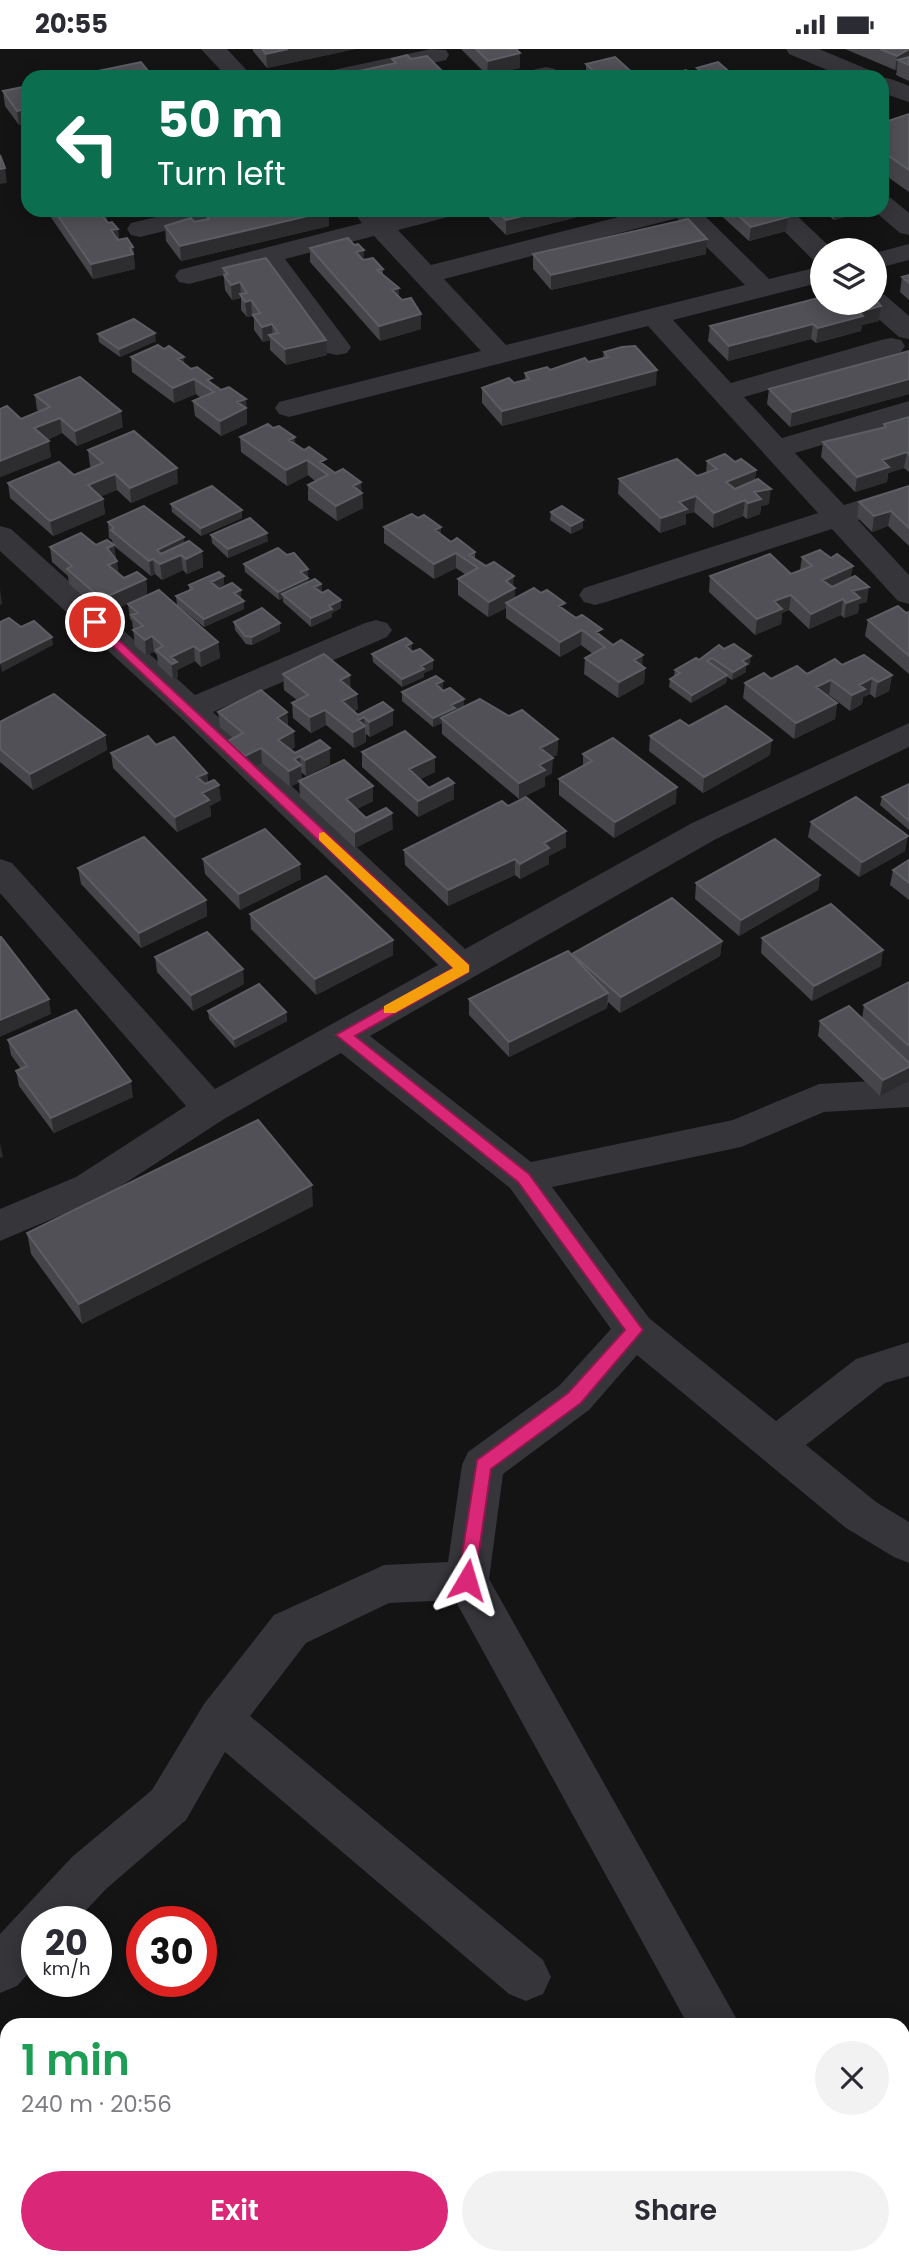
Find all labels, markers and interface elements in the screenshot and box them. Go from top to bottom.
text: 20:55 [35,6,108,42]
text: 50 m [157,86,283,154]
icon: left [42,98,133,189]
text: Turn left [157,151,286,196]
map controls [810,238,887,315]
button: layers [810,238,887,315]
pin [65,592,125,652]
icon: arrive [76,603,114,641]
position arrow [430,1543,504,1617]
speed limit sign: 30 [126,1906,217,1997]
text: 20 [45,1918,88,1967]
text: km/h [43,1956,90,1981]
text: 1 min [21,2031,130,2090]
button: close [815,2041,889,2115]
text: 240 m · 20:56 [21,2088,172,2120]
button: Exit [21,2171,448,2251]
button: Share [462,2171,889,2251]

